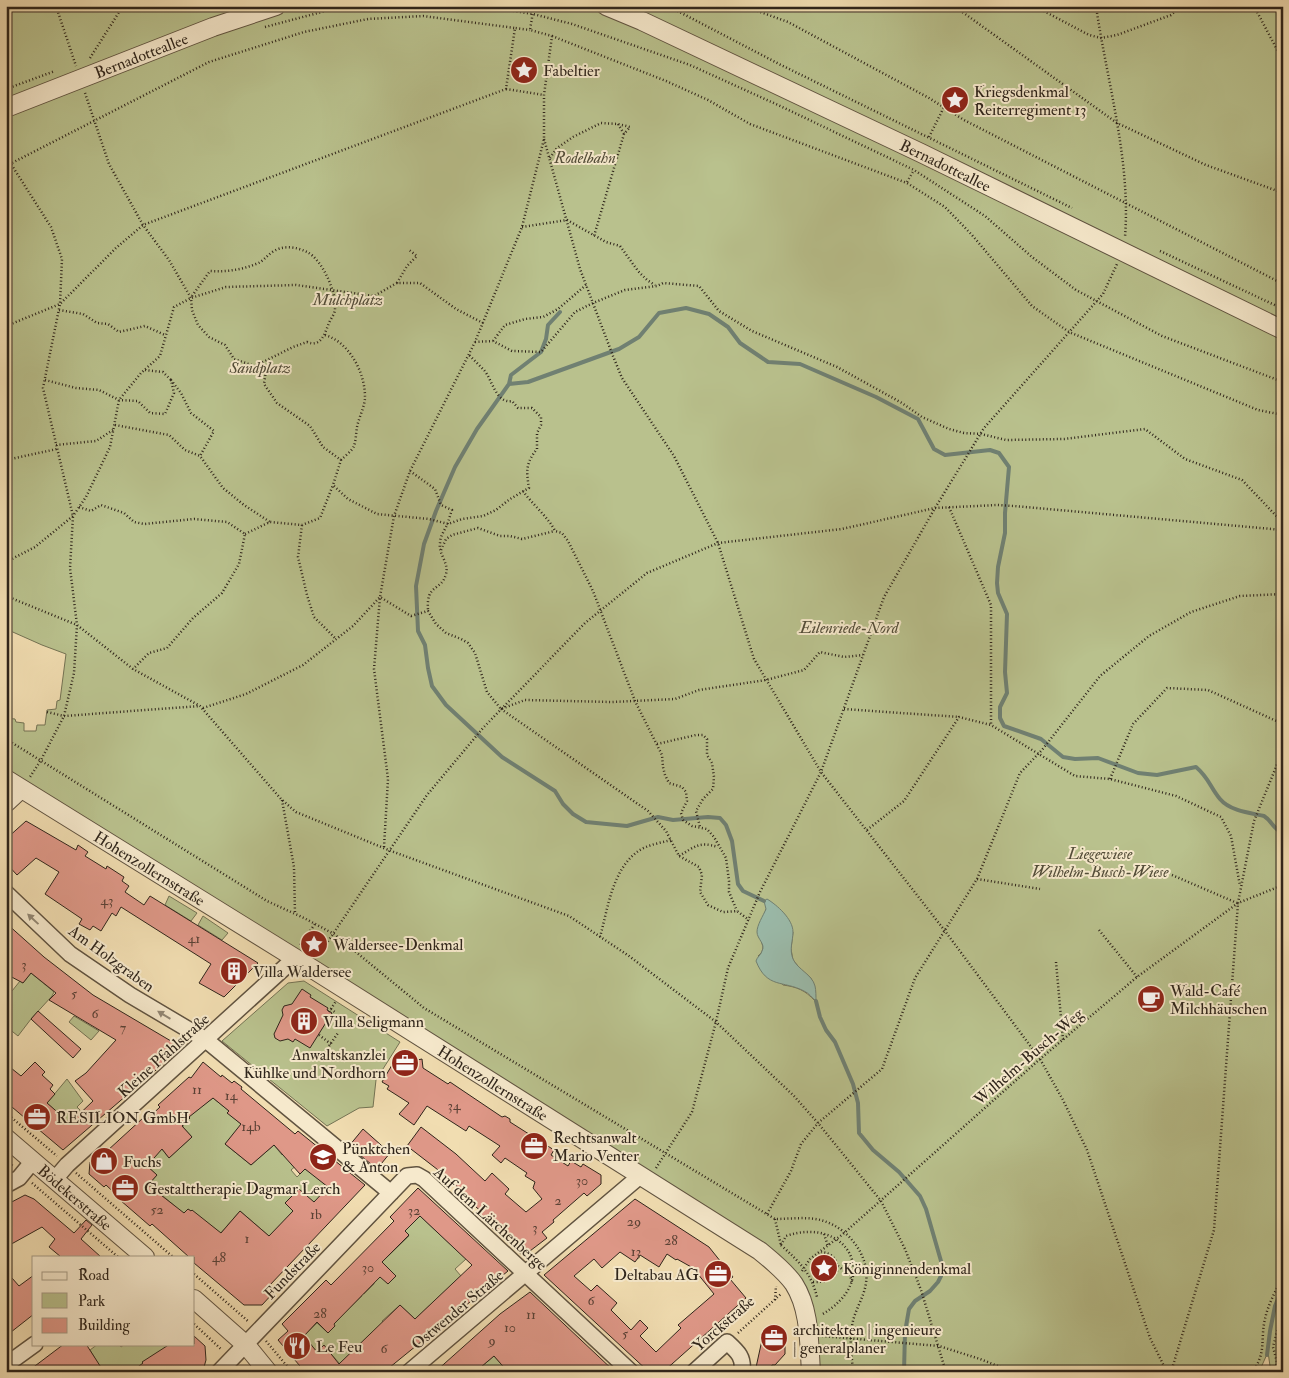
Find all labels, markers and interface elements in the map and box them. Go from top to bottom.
street label: Bernadotteallee [92,29,191,83]
place icon: Fabeltier [509,55,539,85]
place label: Fabeltier [543,61,600,81]
place label: Kriegsdenkmal Reiterregiment 13 [974,82,1086,120]
place icon: Kriegsdenkmal Reiterregiment 13 [940,85,970,115]
street label: Bernadotteallee [896,135,994,197]
park label: Rodelbahn [553,148,616,168]
park label: Mulchplatz [312,290,383,310]
park label: Sandplatz [228,358,291,378]
park label: Eilenriede-Nord [799,618,900,638]
street label: Hohenzollernstraße [90,827,209,911]
park label: Liegewiese Wilhelm-Busch-Wiese [1031,844,1169,882]
house number: 43 [101,892,113,909]
one-way arrow [28,913,40,925]
street label: Am Holzgraben [64,920,158,997]
place icon: Waldersee-Denkmal [299,929,329,959]
house number: 41 [188,930,200,947]
place label: Waldersee-Denkmal [332,935,463,955]
house number: 3 [21,956,27,973]
building icon: Villa Waldersee [219,956,249,986]
place label: Villa Waldersee [253,962,352,982]
place label: Wald-Café Milchhäuschen [1169,981,1267,1019]
cafe icon: Wald-Café Milchhäuschen [1136,984,1166,1014]
house number: 5 [71,985,78,1002]
street label: Wilhelm-Busch-Weg [969,1003,1088,1110]
house number: 6 [91,1005,99,1022]
building icon: Villa Seligmann [289,1006,319,1036]
street label: Kleine Pfahlstraße [114,1009,214,1102]
one-way arrow [157,1011,170,1020]
place label: Villa Seligmann [323,1012,424,1032]
house number: 7 [120,1019,127,1036]
street label: Hohenzollernstraße [434,1041,552,1126]
place label: Anwaltskanzlei Kühlke und Nordhorn [243,1045,386,1083]
office icon: Anwaltskanzlei Kühlke und Nordhorn [390,1048,420,1078]
house number: 11 [192,1081,202,1098]
house number: 14 [225,1087,239,1104]
house number: 34 [448,1097,462,1114]
office icon: RESILION GmbH [22,1102,52,1132]
place label: RESILION GmbH [56,1108,189,1128]
house number: 14b [241,1118,261,1135]
place label: Rechtsanwalt Mario Venter [553,1128,639,1166]
office icon: Rechtsanwalt Mario Venter [519,1131,549,1161]
place label: Pünktchen & Anton [342,1139,410,1177]
school or university icon: Pünktchen & Anton [308,1142,338,1172]
shop icon: Fuchs [89,1146,119,1176]
place label: Fuchs [123,1152,161,1172]
street label: Bödekerstraße [33,1161,116,1235]
street label: Auf dem Lärchenberge [429,1162,552,1275]
house number: 30 [576,1172,588,1189]
office icon: Gestalttherapie Dagmar Lerch [110,1173,140,1203]
place label: Gestalttherapie Dagmar Lerch [144,1179,341,1200]
house number: 2 [554,1192,562,1209]
house number: 52 [150,1201,164,1218]
house number: 32 [408,1202,420,1219]
house number: 1b [310,1206,322,1223]
house number: 29 [627,1213,641,1230]
house number: 3 [532,1219,538,1236]
house number: 1 [245,1230,250,1247]
house number: 28 [664,1232,678,1249]
street label: Fundstraße [260,1237,325,1304]
house number: 13 [631,1243,641,1260]
house number: 48 [212,1249,226,1266]
place icon: Königinnendenkmal [809,1253,839,1283]
legend [32,1256,195,1346]
house number: 30 [362,1259,374,1276]
office icon: Deltabau AG [703,1259,733,1289]
place label: Königinnendenkmal [843,1259,971,1279]
street label: Ostwender Straße [407,1265,508,1354]
place label: Deltabau AG [614,1265,699,1285]
text: Road [78,1266,110,1285]
street label: Yorckstraße [689,1291,759,1356]
text: Park [78,1292,105,1311]
house number: 6 [587,1292,595,1309]
house number: 28 [313,1305,327,1322]
house number: 11 [526,1306,536,1323]
text: Building [78,1316,130,1335]
house number: 10 [504,1319,516,1336]
place label: architekten | ingenieure | generalplaner [793,1320,942,1359]
office icon: architekten | ingenieure | generalplaner [759,1323,789,1353]
house number: 5 [622,1325,629,1342]
restaurant icon: Le Feu [282,1331,312,1361]
house number: 9 [487,1332,496,1349]
place label: Le Feu [316,1337,362,1357]
house number: 6 [380,1340,388,1357]

